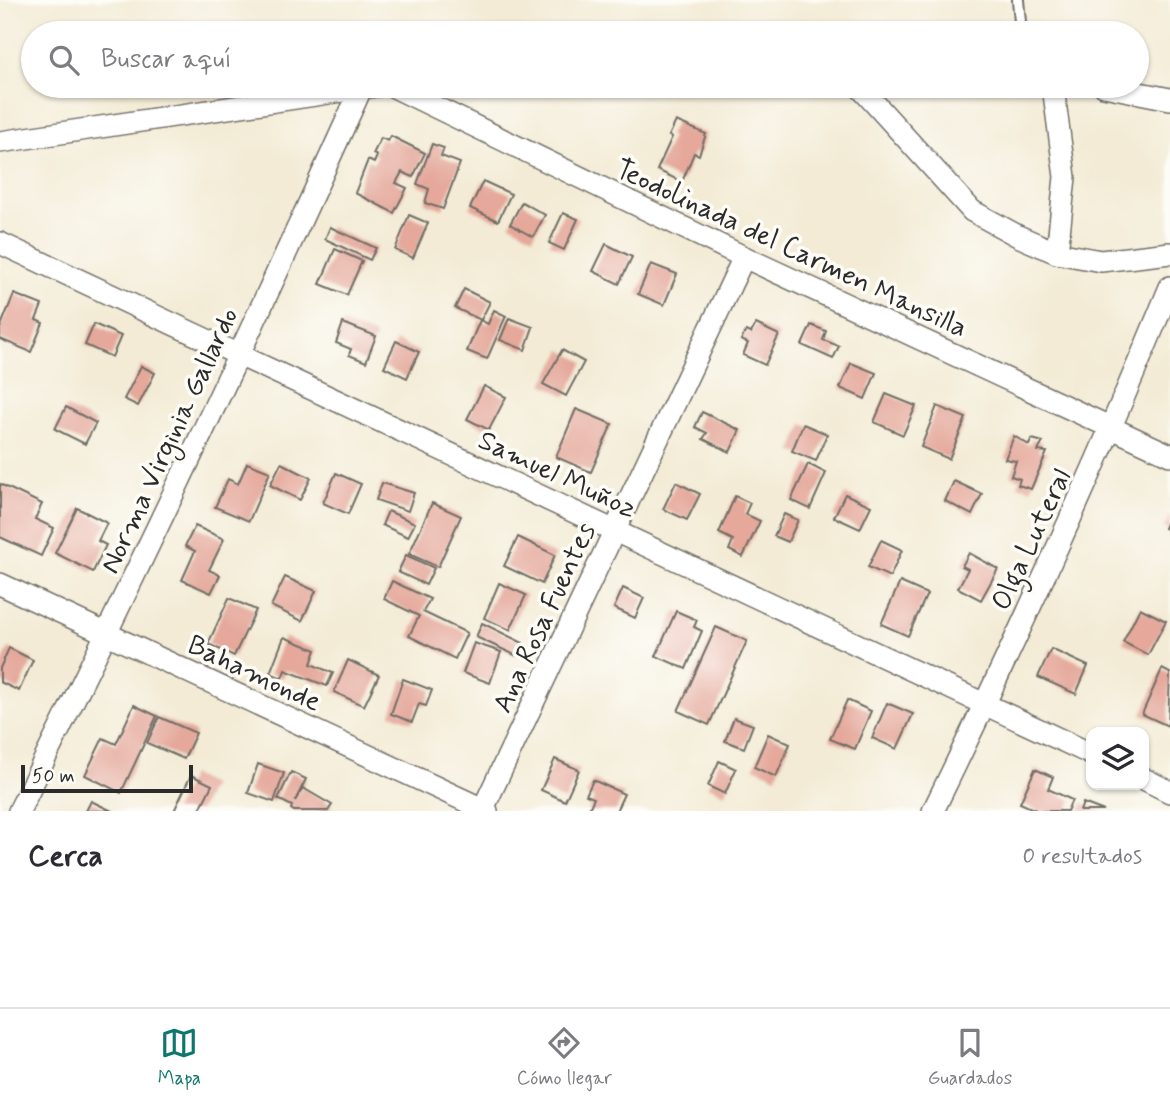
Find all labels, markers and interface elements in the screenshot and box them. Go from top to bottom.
search box [21,21,1149,98]
icon: search [45,41,83,79]
text: Buscar aquí [101,43,232,77]
street label: Teodolinada del Carmen Mansilla [609,151,973,347]
street label: Norma Virginia Gallardo [92,302,250,581]
street label: Samuel Muñoz [472,423,642,528]
street label: Olga Luteral [983,463,1084,618]
street label: Ana Rosa Fuentes [485,517,606,719]
street label: Bahamonde [181,627,327,721]
map controls [1086,727,1149,790]
button: layers [1086,727,1149,790]
scale bar [21,762,192,794]
text: 50 m [32,764,75,789]
text: Cerca [28,837,103,876]
text: 0 resultados [1022,842,1142,872]
tab: Mapa [158,1024,201,1091]
tab: Cómo llegar [517,1024,612,1091]
tab: Guardados [928,1024,1012,1091]

